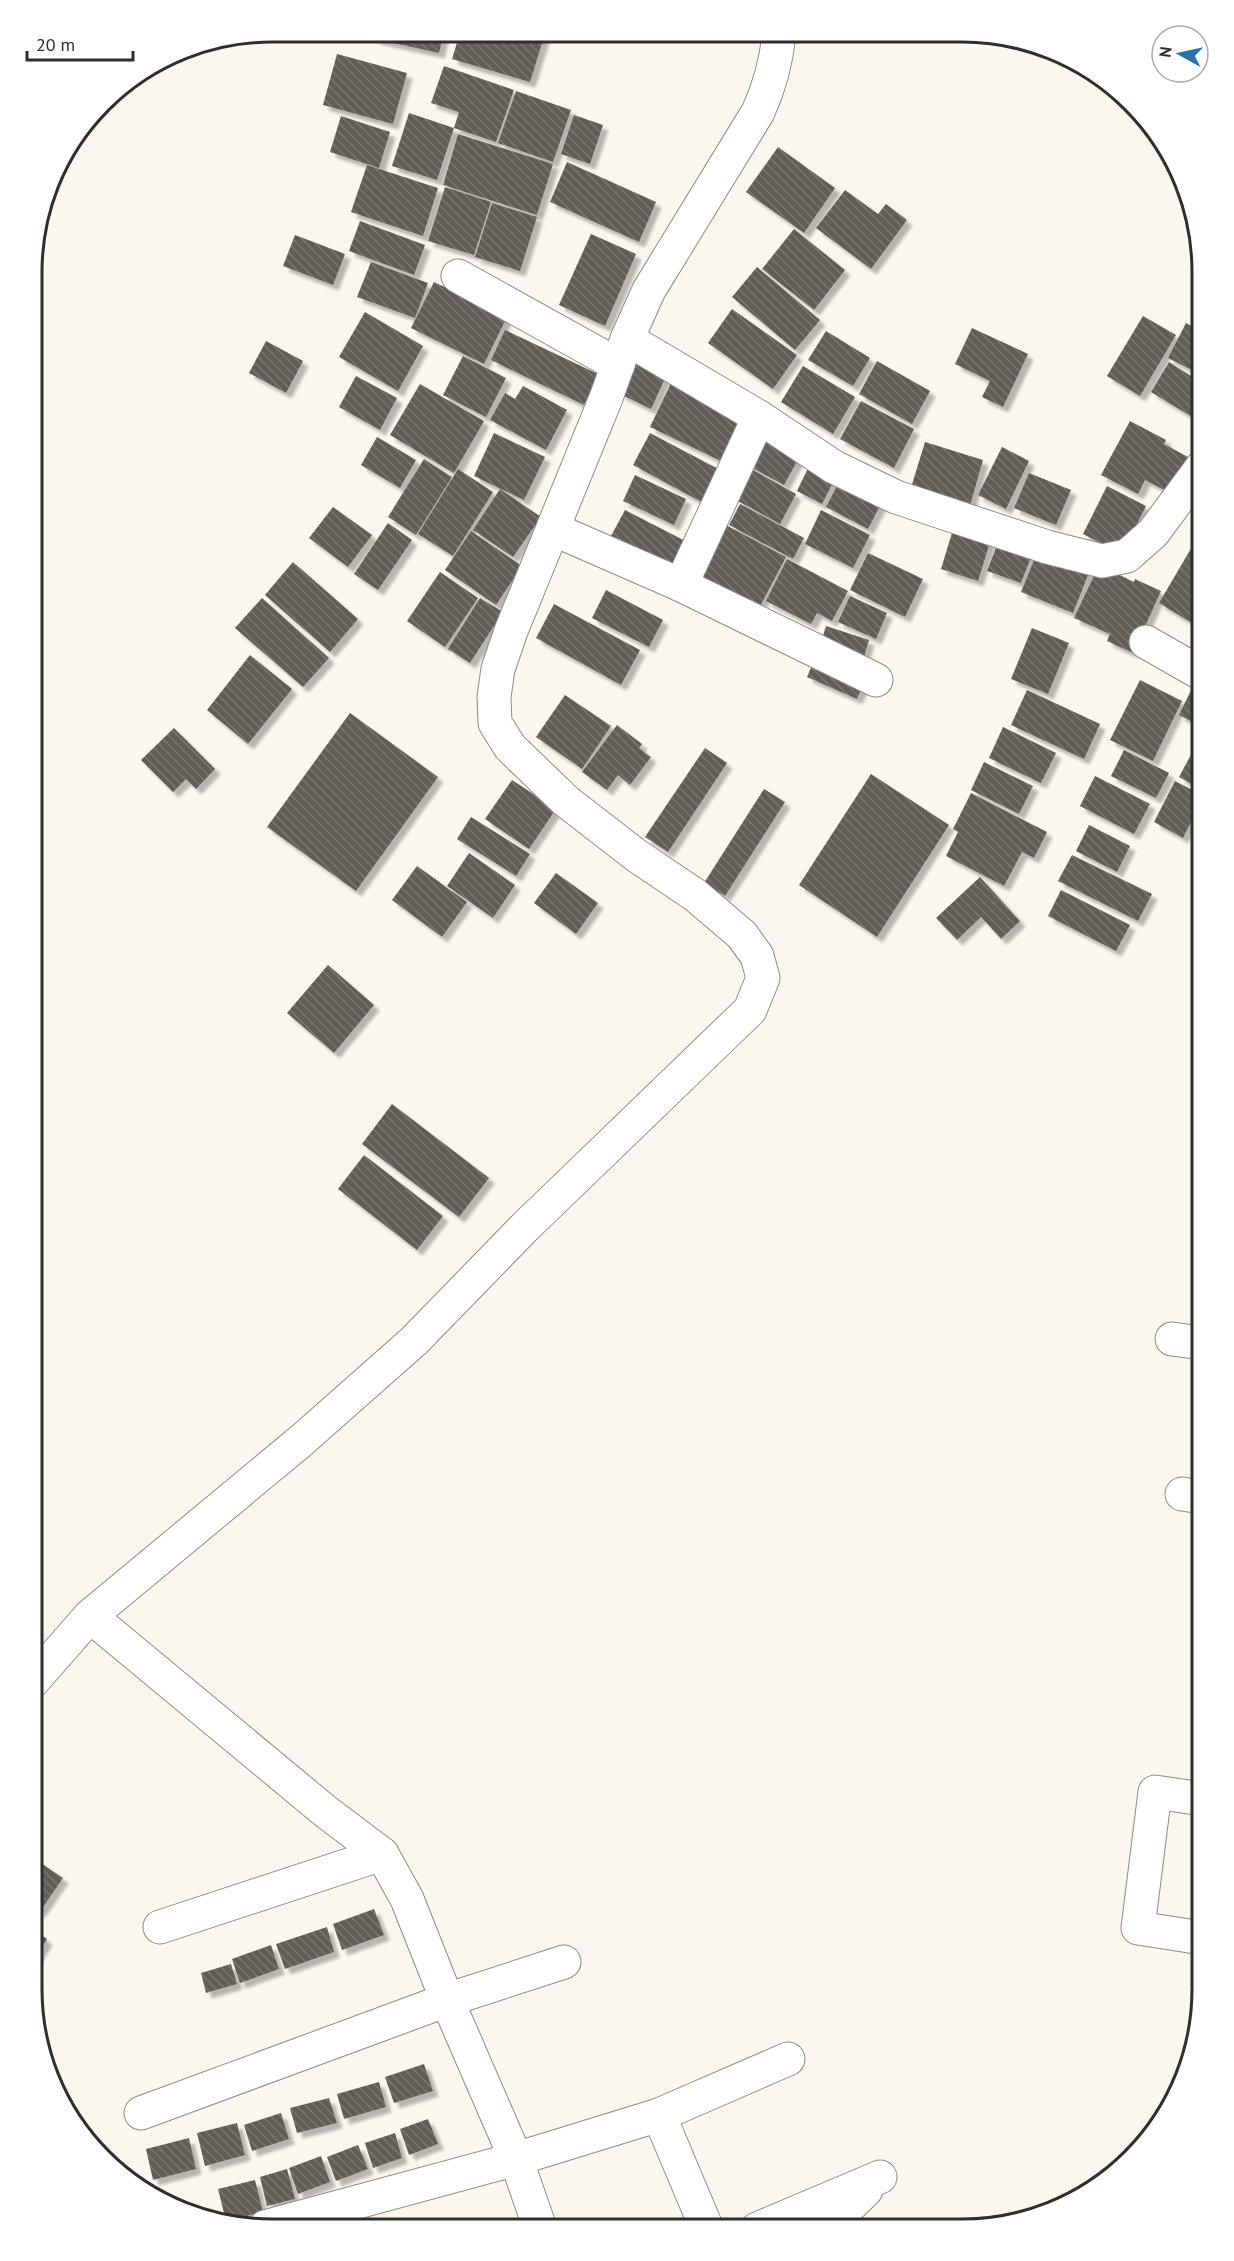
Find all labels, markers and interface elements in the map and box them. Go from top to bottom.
scale bar [27,24,134,62]
north arrow [1150,24,1210,84]
text: 20 m [36,33,75,56]
text: N [1155,45,1176,59]

